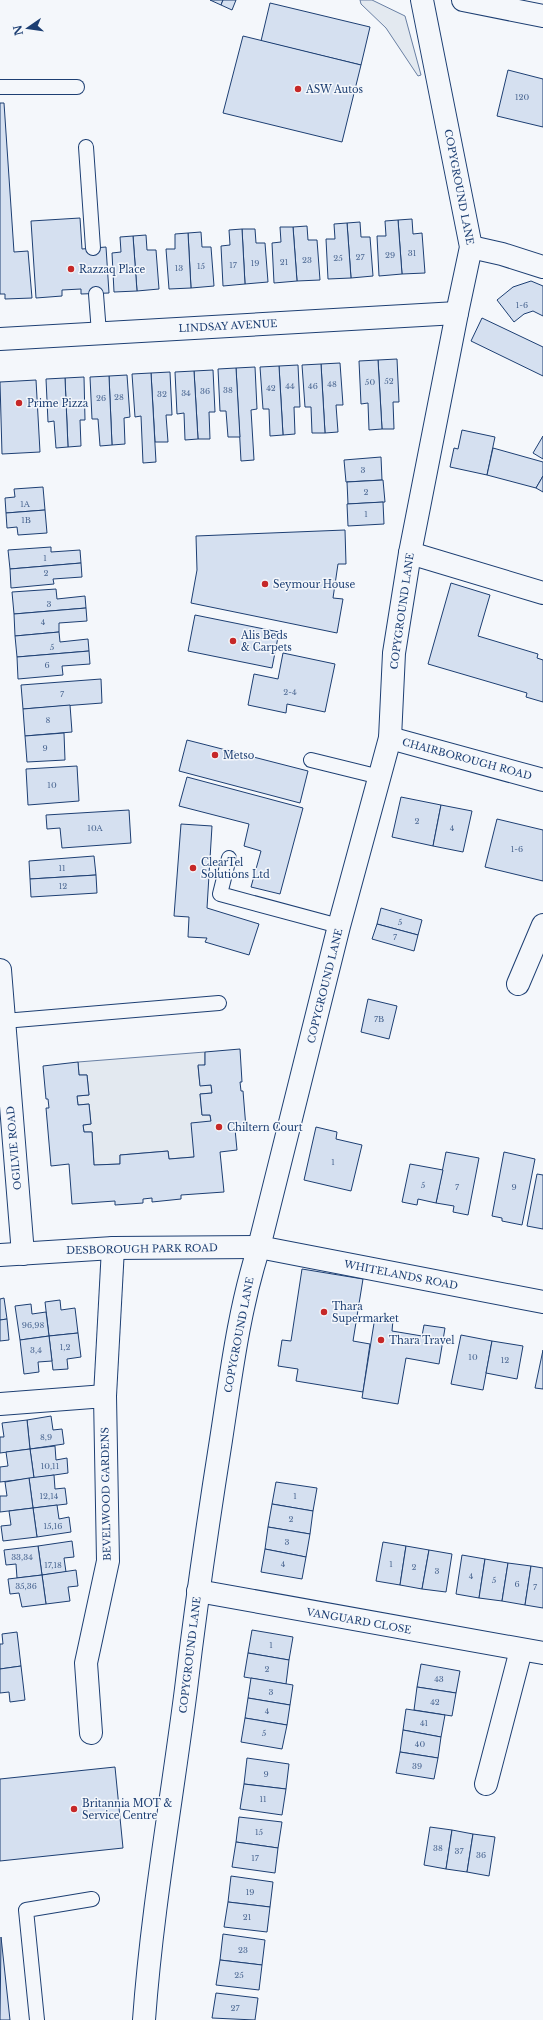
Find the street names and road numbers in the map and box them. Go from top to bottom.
street label: COPYGROUND LANE [441,128,477,246]
street label: LINDSAY AVENUE [178,317,278,335]
street label: COPYGROUND LANE [387,552,417,670]
street label: CHAIRBOROUGH ROAD [401,735,533,783]
street label: COPYGROUND LANE [304,927,346,1045]
street label: OGILVIE ROAD [4,1105,24,1191]
street label: DESBOROUGH PARK ROAD [66,1241,218,1257]
street label: WHITELANDS ROAD [342,1257,459,1292]
street label: COPYGROUND LANE [221,1276,257,1394]
street label: BEVELWOOD GARDENS [98,1427,114,1561]
street label: COPYGROUND LANE [176,1596,204,1714]
street label: VANGUARD CLOSE [305,1605,412,1637]

